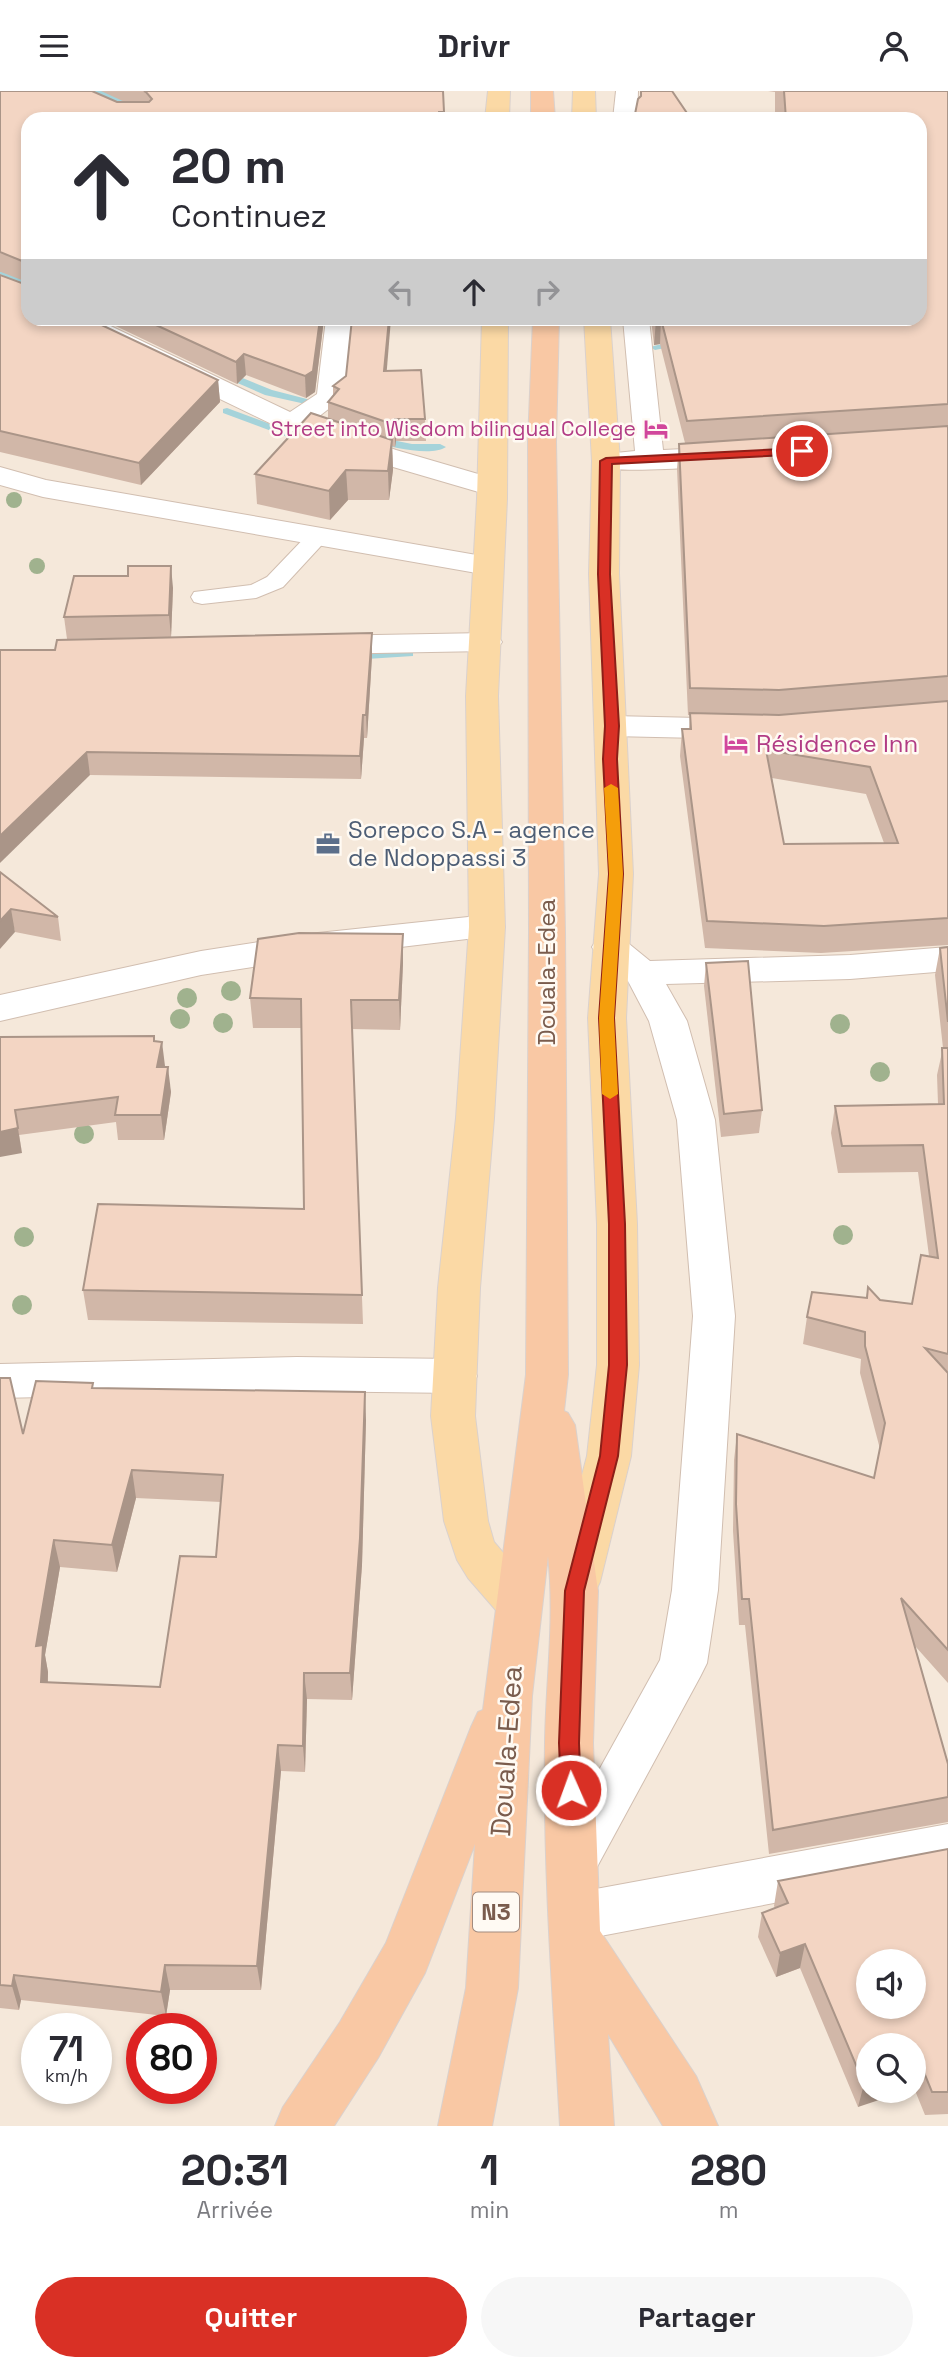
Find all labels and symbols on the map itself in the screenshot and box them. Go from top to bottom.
place label: Street into Wisdom bilingual College [271,415,636,442]
hotel icon: Street into Wisdom bilingual College [642,415,670,443]
pin [772,421,832,481]
place label: Résidence Inn [756,728,918,759]
hotel icon: Résidence Inn [722,730,750,758]
place label: Sorepco S.A - agence de Ndoppassi 3 [348,814,595,873]
office icon: Sorepco S.A - agence de Ndoppassi 3 [314,830,342,858]
street label: Douala-Edea [531,899,562,1045]
street label: Douala-Edea [482,1664,530,1838]
position arrow [534,1753,608,1827]
road number: N3 [473,1893,519,1931]
speed limit sign: 80 [126,2013,217,2104]

